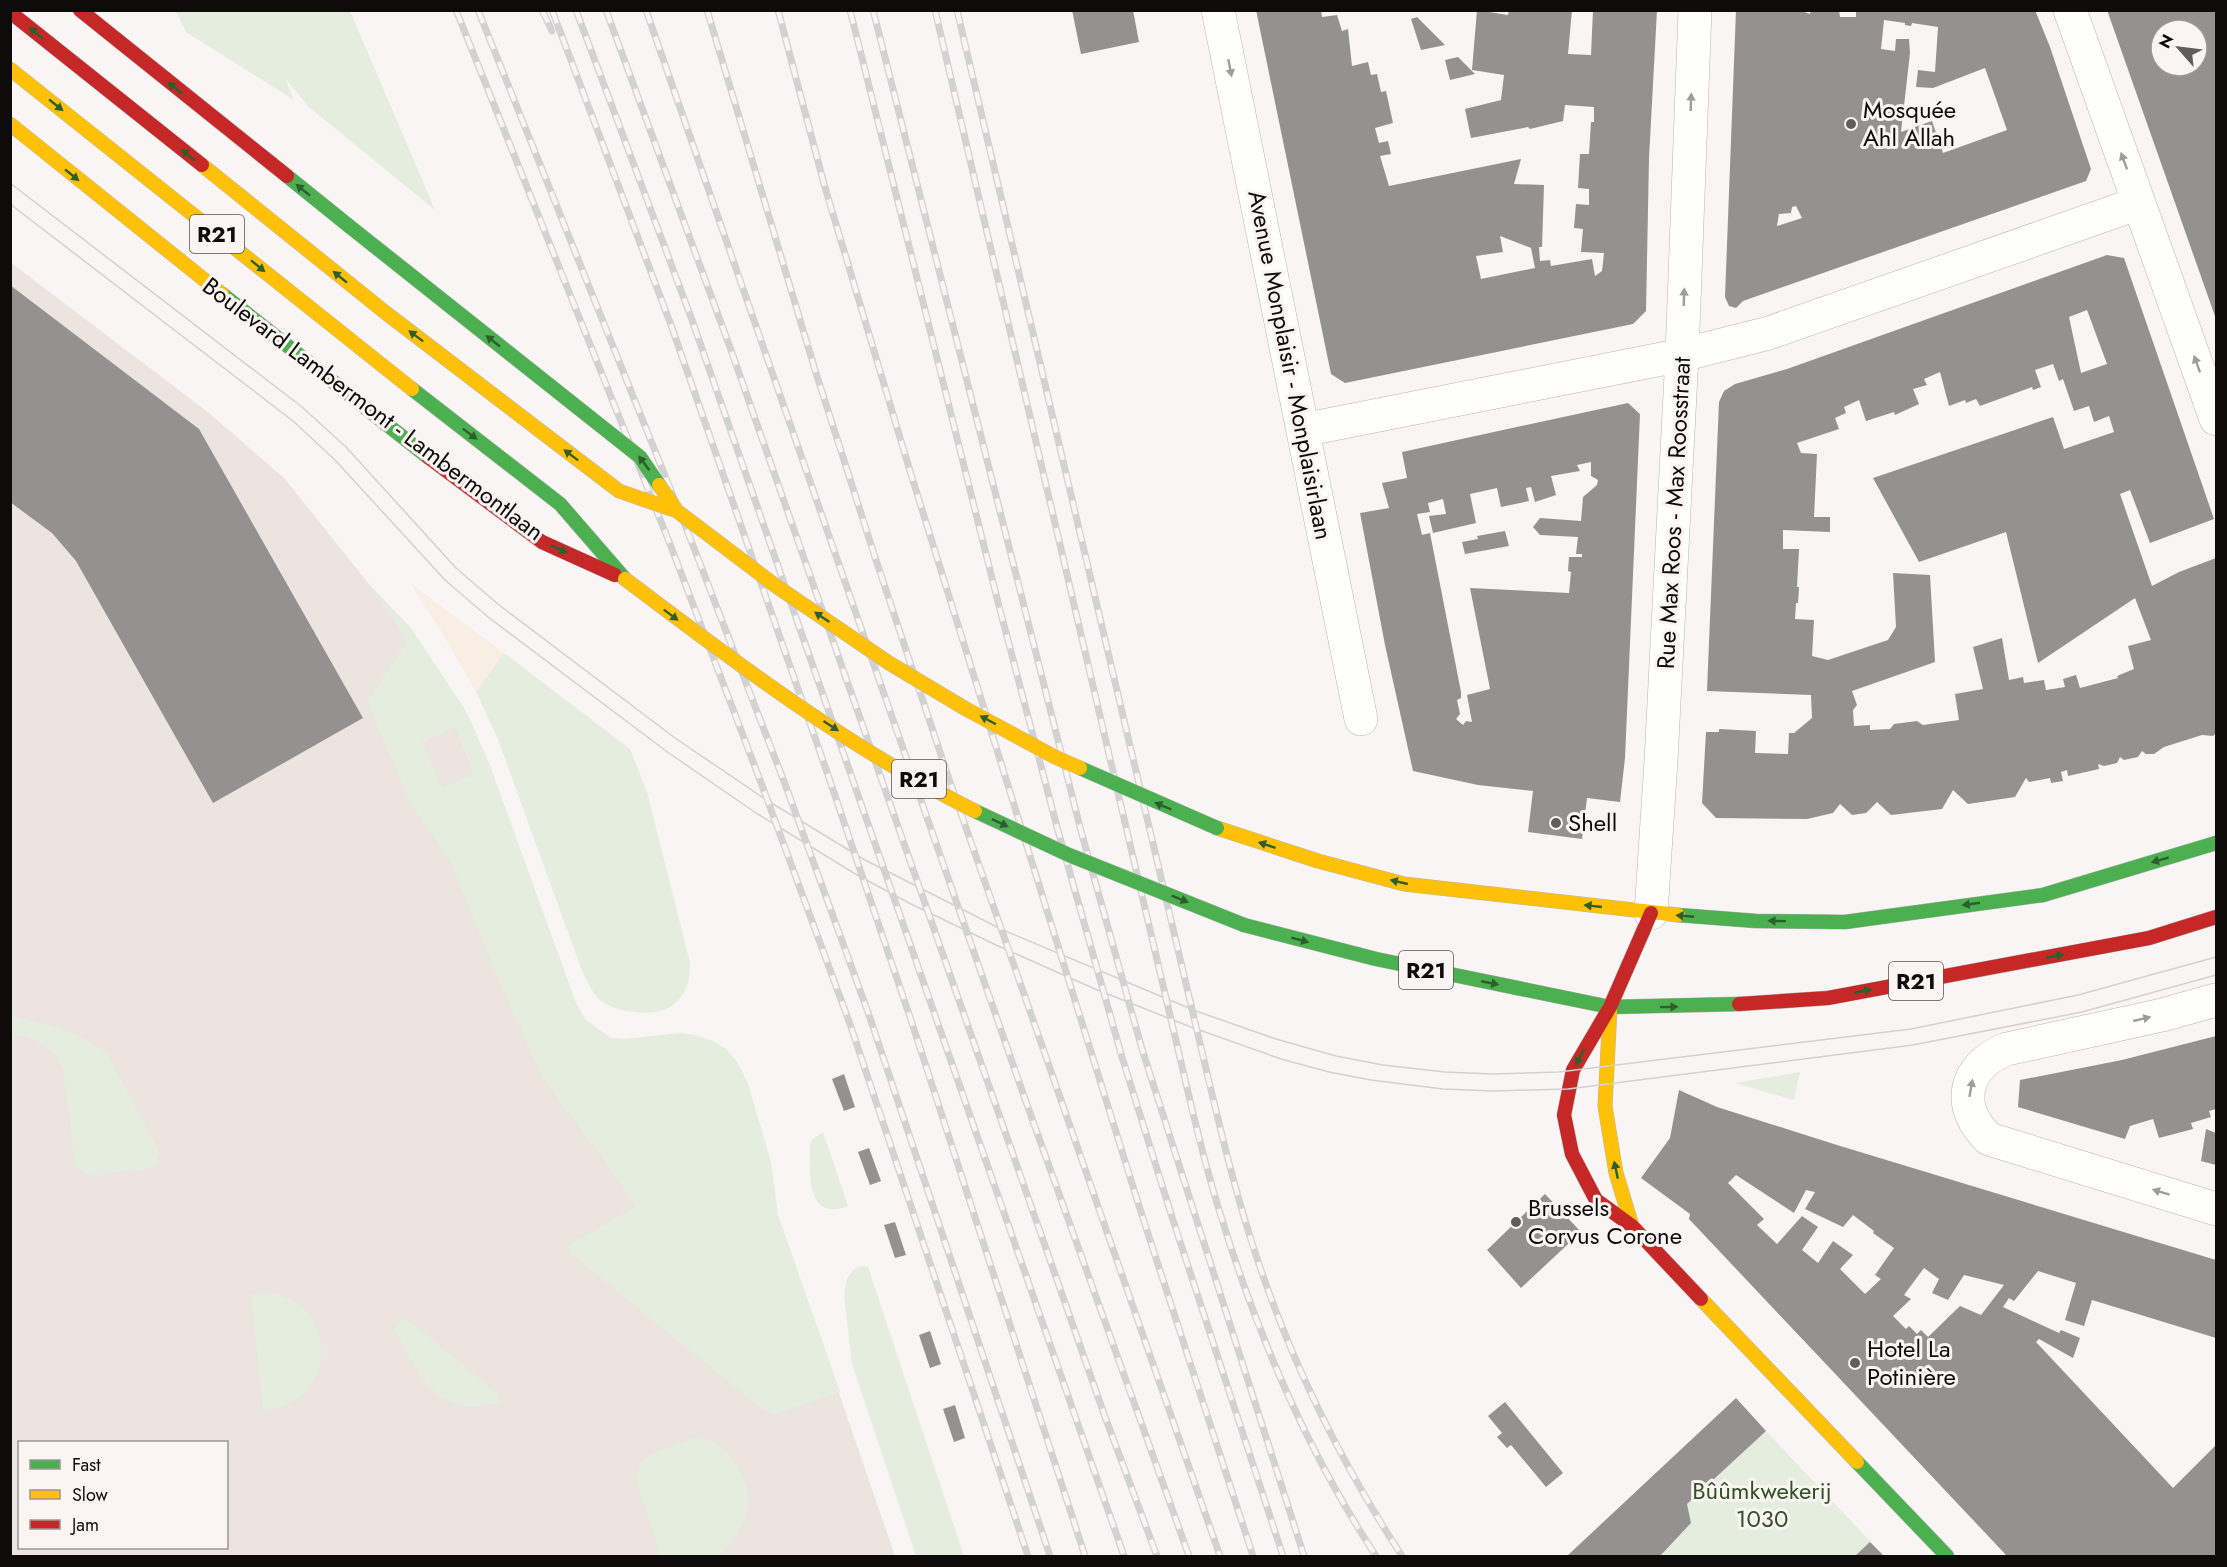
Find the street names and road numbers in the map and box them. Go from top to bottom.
street label: Avenue Monplaisir - Monplaisirlaan [1239,187,1342,543]
road number: R21 [190,215,244,253]
street label: Boulevard Lambermont - Lambermontlaan [195,268,551,549]
street label: Rue Max Roos - Max Roosstraat [1648,356,1699,670]
road number: R21 [892,760,946,798]
road number: R21 [1399,951,1453,989]
road number: R21 [1889,962,1943,1000]

